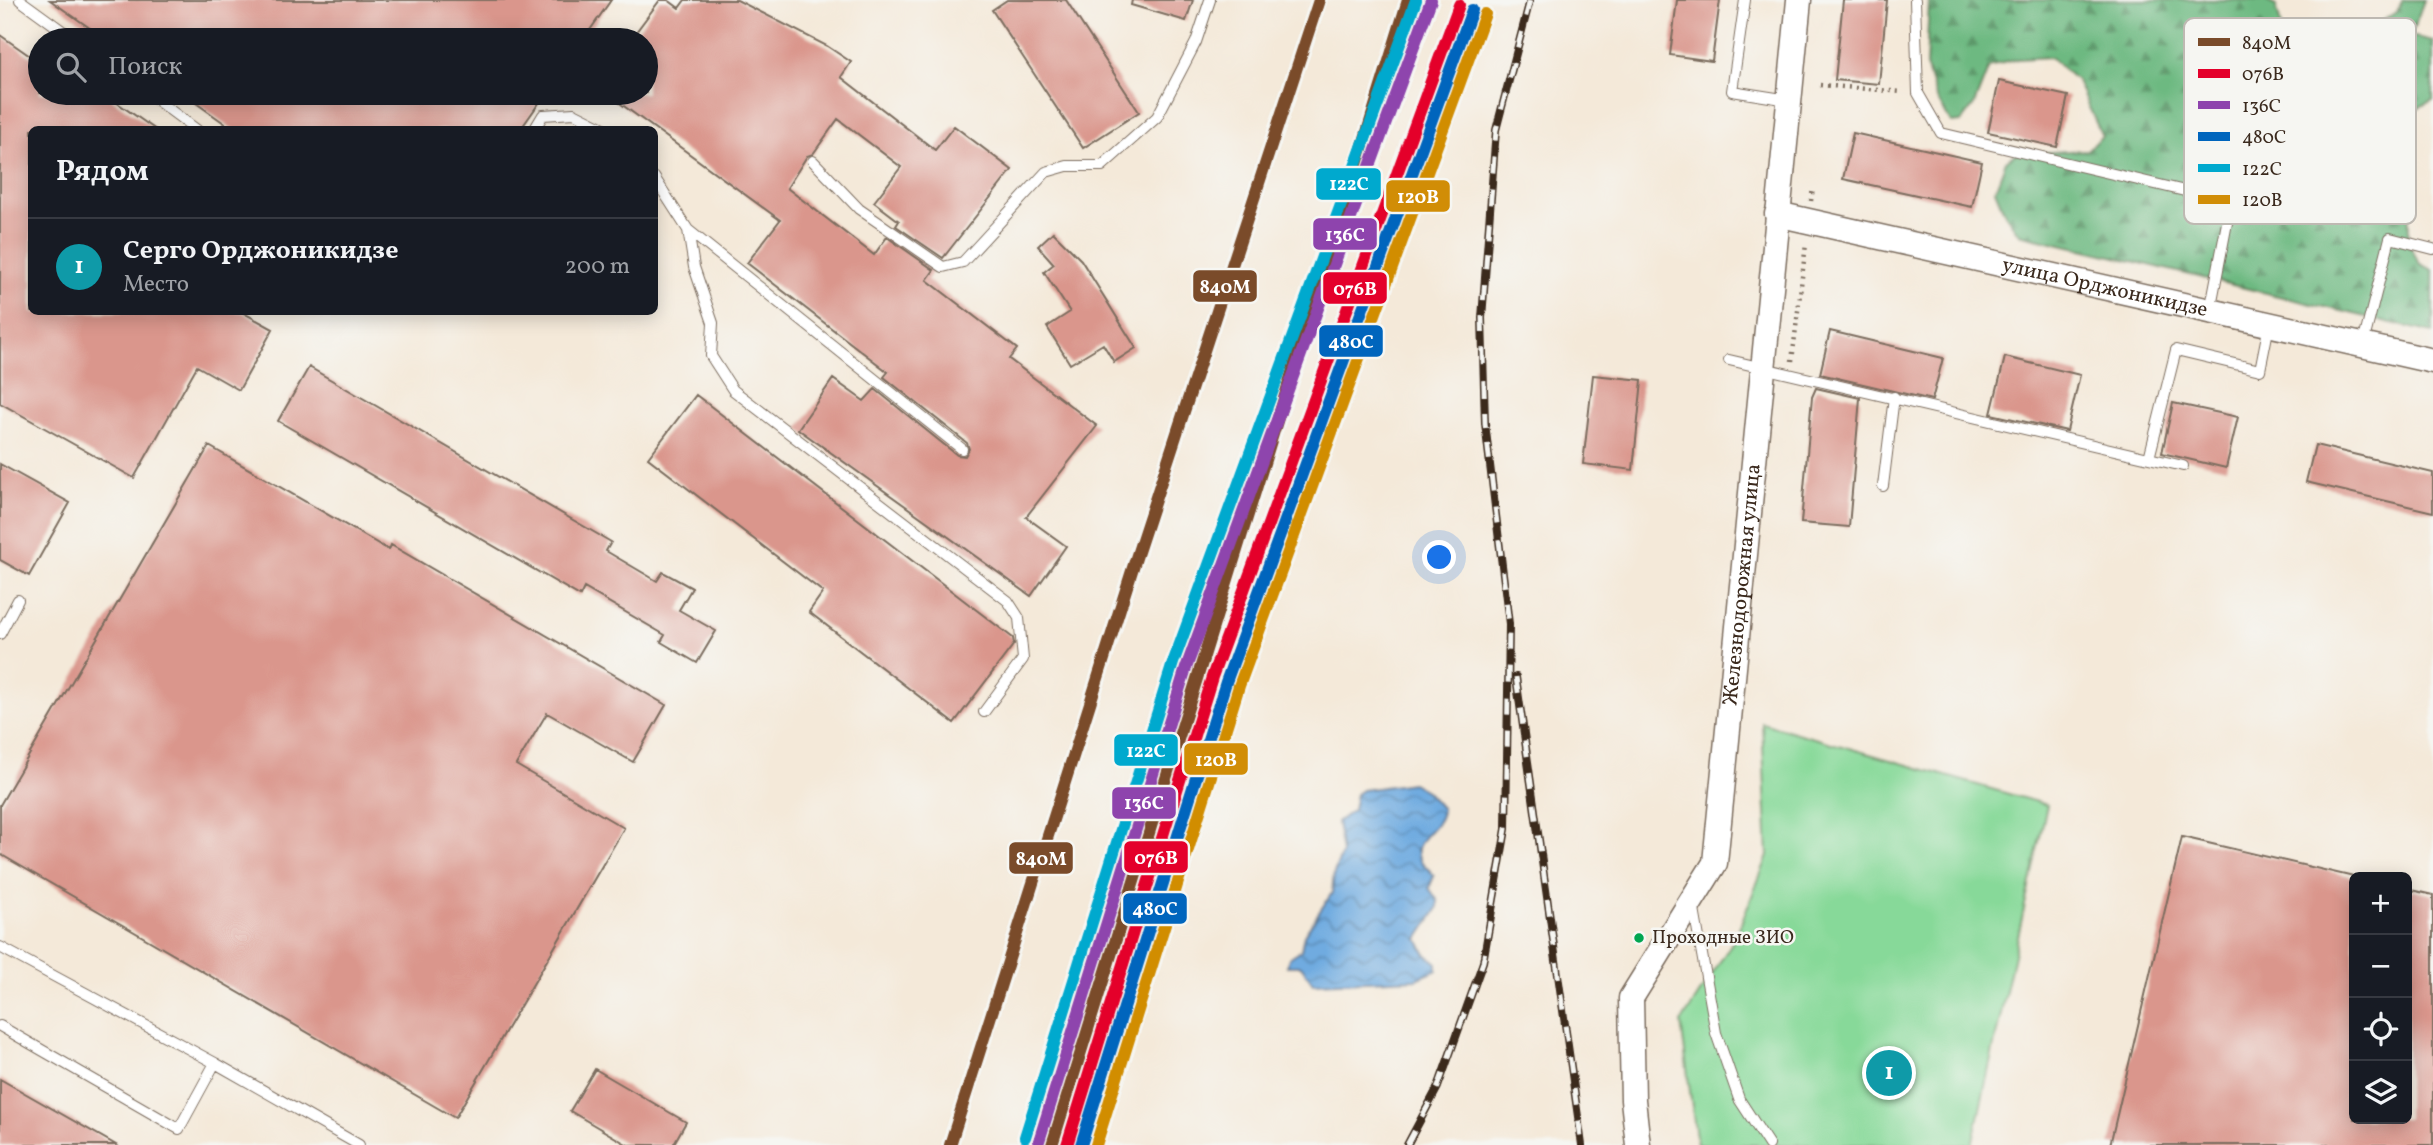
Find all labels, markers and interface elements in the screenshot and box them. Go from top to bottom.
legend [2184,18,2416,224]
search box [28,28,658,105]
text: 840М [2242,31,2291,57]
icon: search [52,48,90,86]
text: Поиск [108,49,182,85]
text: 076В [2242,62,2284,88]
text: 136С [2242,94,2281,120]
text: 480С [2242,125,2286,151]
text: Рядом [56,151,149,193]
text: 122С [2242,157,2282,183]
line badge: 122С [1315,167,1382,201]
text: 122С [1329,172,1369,198]
line badge: 120В [1385,179,1451,213]
text: 120В [1397,185,1439,211]
text: 120В [2242,188,2283,214]
line badge: 136С [1312,217,1378,251]
text: 136С [1325,223,1365,249]
text: Серго Орджоникидзе [123,233,398,269]
street label: улица Орджоникидзе [1999,250,2211,325]
text: 1 [74,251,84,283]
text: 200 m [565,251,630,283]
text: Место [123,269,189,301]
line badge: 840М [1192,269,1258,303]
line badge: 076В [1322,271,1388,305]
text: 840М [1199,275,1251,301]
text: 076В [1333,277,1377,303]
line badge: 480С [1318,324,1384,358]
text: 480С [1328,330,1374,356]
street label: Железнодорожная улица [1716,462,1768,707]
your location [1422,540,1456,574]
line badge: 122С [1113,733,1179,767]
text: 122С [1126,739,1166,765]
line badge: 120В [1183,742,1249,776]
text: 120В [1195,748,1237,774]
line badge: 136С [1111,786,1177,820]
text: 136С [1124,791,1164,817]
line badge: 076В [1123,840,1189,874]
line badge: 840М [1008,841,1074,875]
text: 076В [1134,846,1178,872]
text: 840М [1015,847,1067,873]
map controls [2349,872,2412,1124]
button: + [2349,872,2412,935]
line badge: 480С [1122,892,1188,925]
text: 480С [1132,897,1178,923]
place label: Проходные ЗИО [1652,925,1794,951]
marker: Проходные ЗИО [1632,931,1646,945]
button: − [2349,935,2412,998]
button: locate [2349,998,2412,1061]
pin: 1 [1866,1047,1912,1099]
button: layers [2349,1061,2412,1124]

